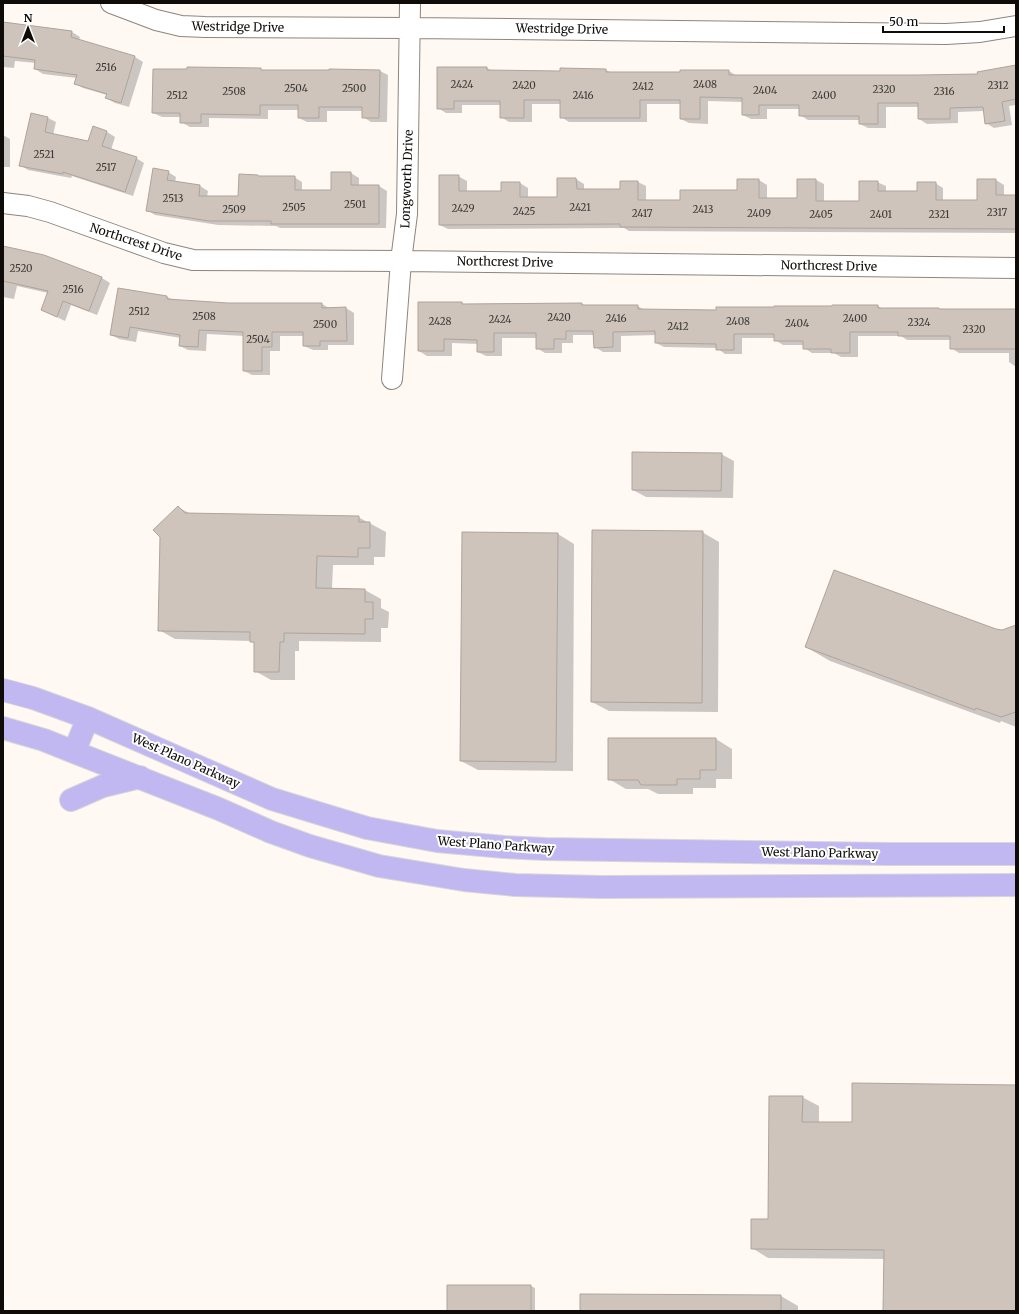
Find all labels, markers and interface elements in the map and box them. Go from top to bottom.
north arrow [8,8,48,48]
scale bar [883,8,1004,34]
text: N [24,11,33,25]
text: 50 m [889,14,918,29]
street label: Westridge Drive [191,18,284,35]
street label: Westridge Drive [515,20,608,37]
house number: 2516 [95,61,117,74]
house number: 2424 [450,78,474,91]
house number: 2408 [693,78,717,91]
house number: 2420 [512,79,536,92]
house number: 2312 [987,79,1009,92]
house number: 2412 [632,80,654,93]
house number: 2504 [284,82,308,95]
house number: 2500 [342,82,366,95]
house number: 2320 [872,83,896,96]
house number: 2404 [753,84,777,97]
house number: 2508 [222,85,246,98]
house number: 2316 [933,85,955,98]
house number: 2512 [166,89,188,102]
house number: 2416 [572,89,594,102]
house number: 2400 [812,89,836,102]
street label: Longworth Drive [397,129,416,229]
house number: 2521 [33,148,55,161]
house number: 2517 [96,161,117,174]
house number: 2513 [163,192,184,205]
house number: 2501 [344,198,366,211]
house number: 2505 [282,201,306,214]
house number: 2421 [569,201,591,214]
house number: 2429 [451,202,475,215]
house number: 2509 [222,203,246,216]
house number: 2413 [692,203,714,216]
house number: 2425 [513,205,536,218]
house number: 2317 [987,206,1008,219]
house number: 2417 [632,207,653,220]
house number: 2409 [747,207,771,220]
house number: 2405 [809,208,833,221]
house number: 2401 [870,208,893,221]
house number: 2321 [928,208,950,221]
street label: Northcrest Drive [88,220,184,264]
street label: Northcrest Drive [457,253,553,270]
street label: Northcrest Drive [781,257,877,274]
house number: 2520 [9,262,33,275]
house number: 2516 [62,283,84,296]
house number: 2512 [128,305,150,318]
house number: 2508 [192,310,216,323]
house number: 2420 [547,311,571,324]
house number: 2416 [605,312,627,325]
house number: 2400 [843,312,867,325]
house number: 2424 [488,313,512,326]
house number: 2428 [428,315,452,328]
house number: 2408 [726,315,750,328]
house number: 2324 [908,316,930,329]
house number: 2404 [785,317,809,330]
house number: 2500 [313,318,337,331]
house number: 2412 [667,320,689,333]
house number: 2320 [962,323,986,336]
house number: 2504 [246,333,270,346]
street label: West Plano Parkway [129,730,243,791]
street label: West Plano Parkway [436,833,555,856]
street label: West Plano Parkway [761,844,878,861]

